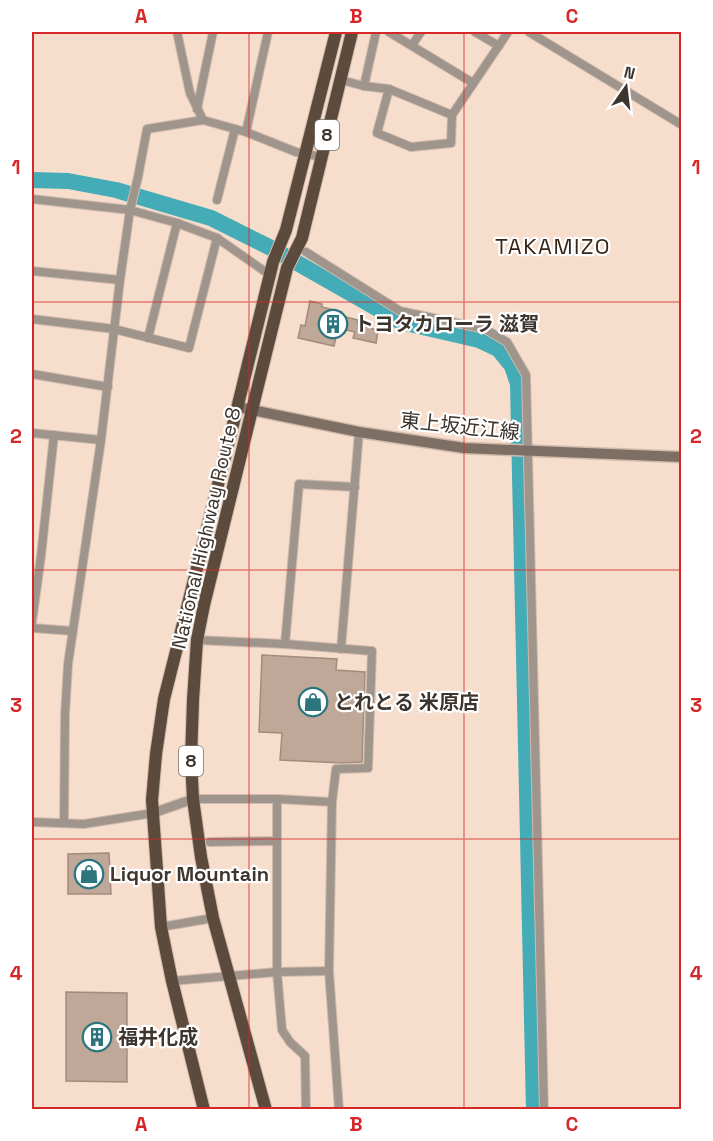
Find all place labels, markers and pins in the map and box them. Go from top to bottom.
building icon: トヨタカローラ 滋賀 [317,308,349,340]
place label: トヨタカローラ 滋賀 [354,311,539,337]
shop icon: とれとる 米原店 [297,686,329,718]
place label: とれとる 米原店 [334,689,479,715]
shop icon: Liquor Mountain [73,858,105,890]
place label: Liquor Mountain [110,861,269,887]
building icon: 福井化成 [81,1021,113,1053]
place label: 福井化成 [118,1024,198,1050]

